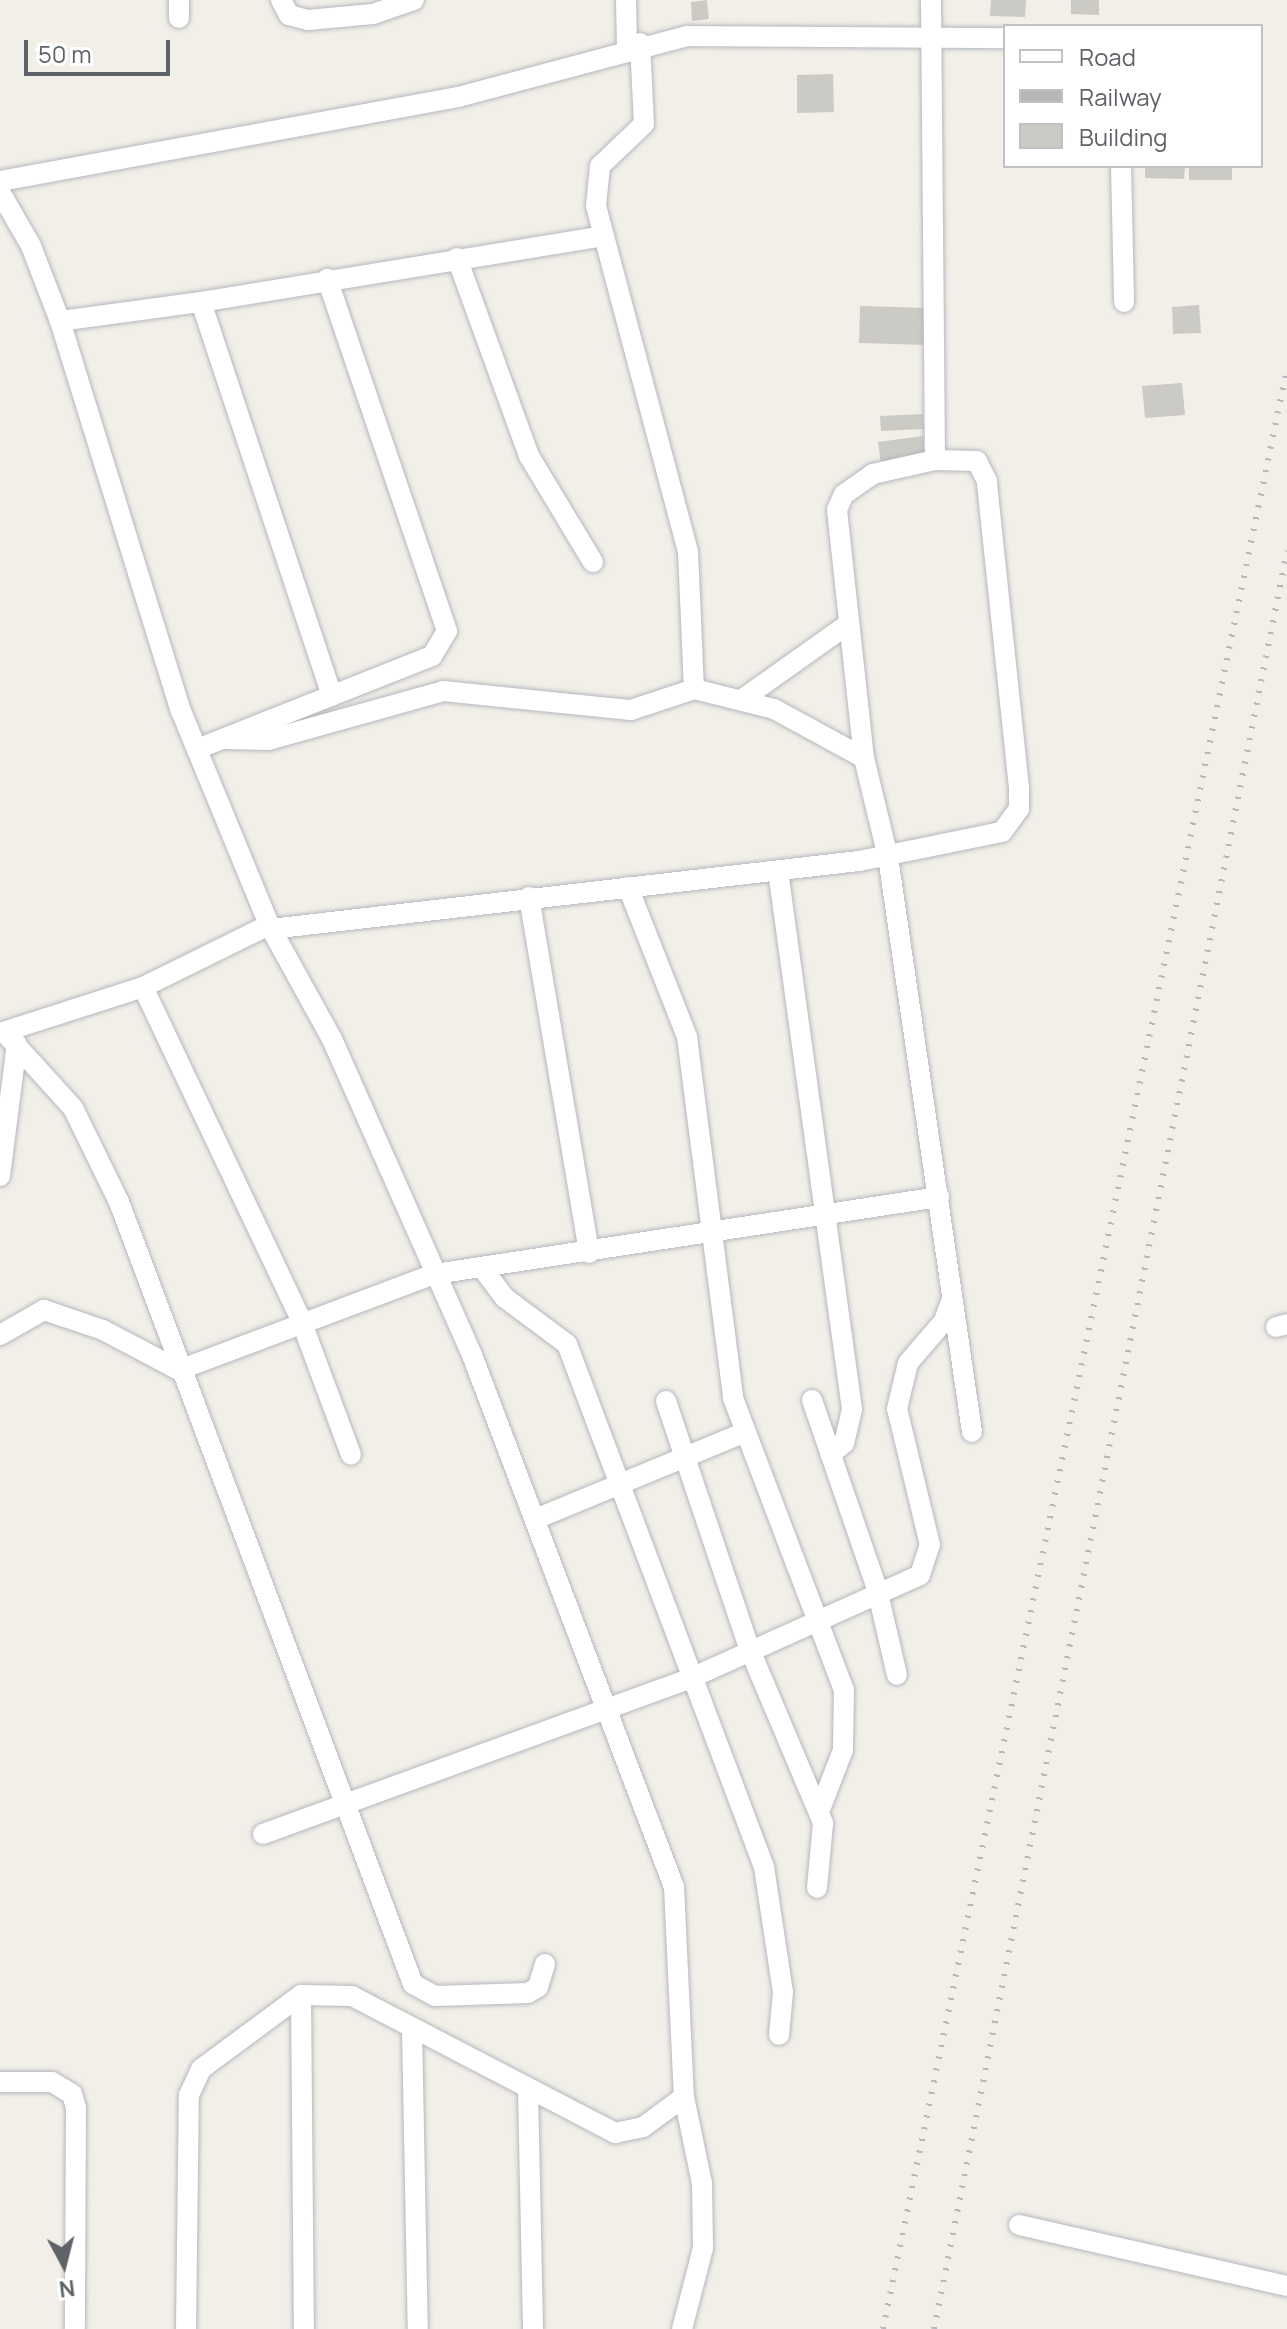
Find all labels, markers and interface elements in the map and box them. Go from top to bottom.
scale bar [28,24,174,74]
legend [1003,24,1263,168]
text: 50 m [38,37,92,70]
text: Road [1079,40,1136,73]
text: Railway [1079,80,1162,113]
text: Building [1079,120,1167,153]
north arrow [24,2225,104,2305]
text: N [57,2273,77,2305]

